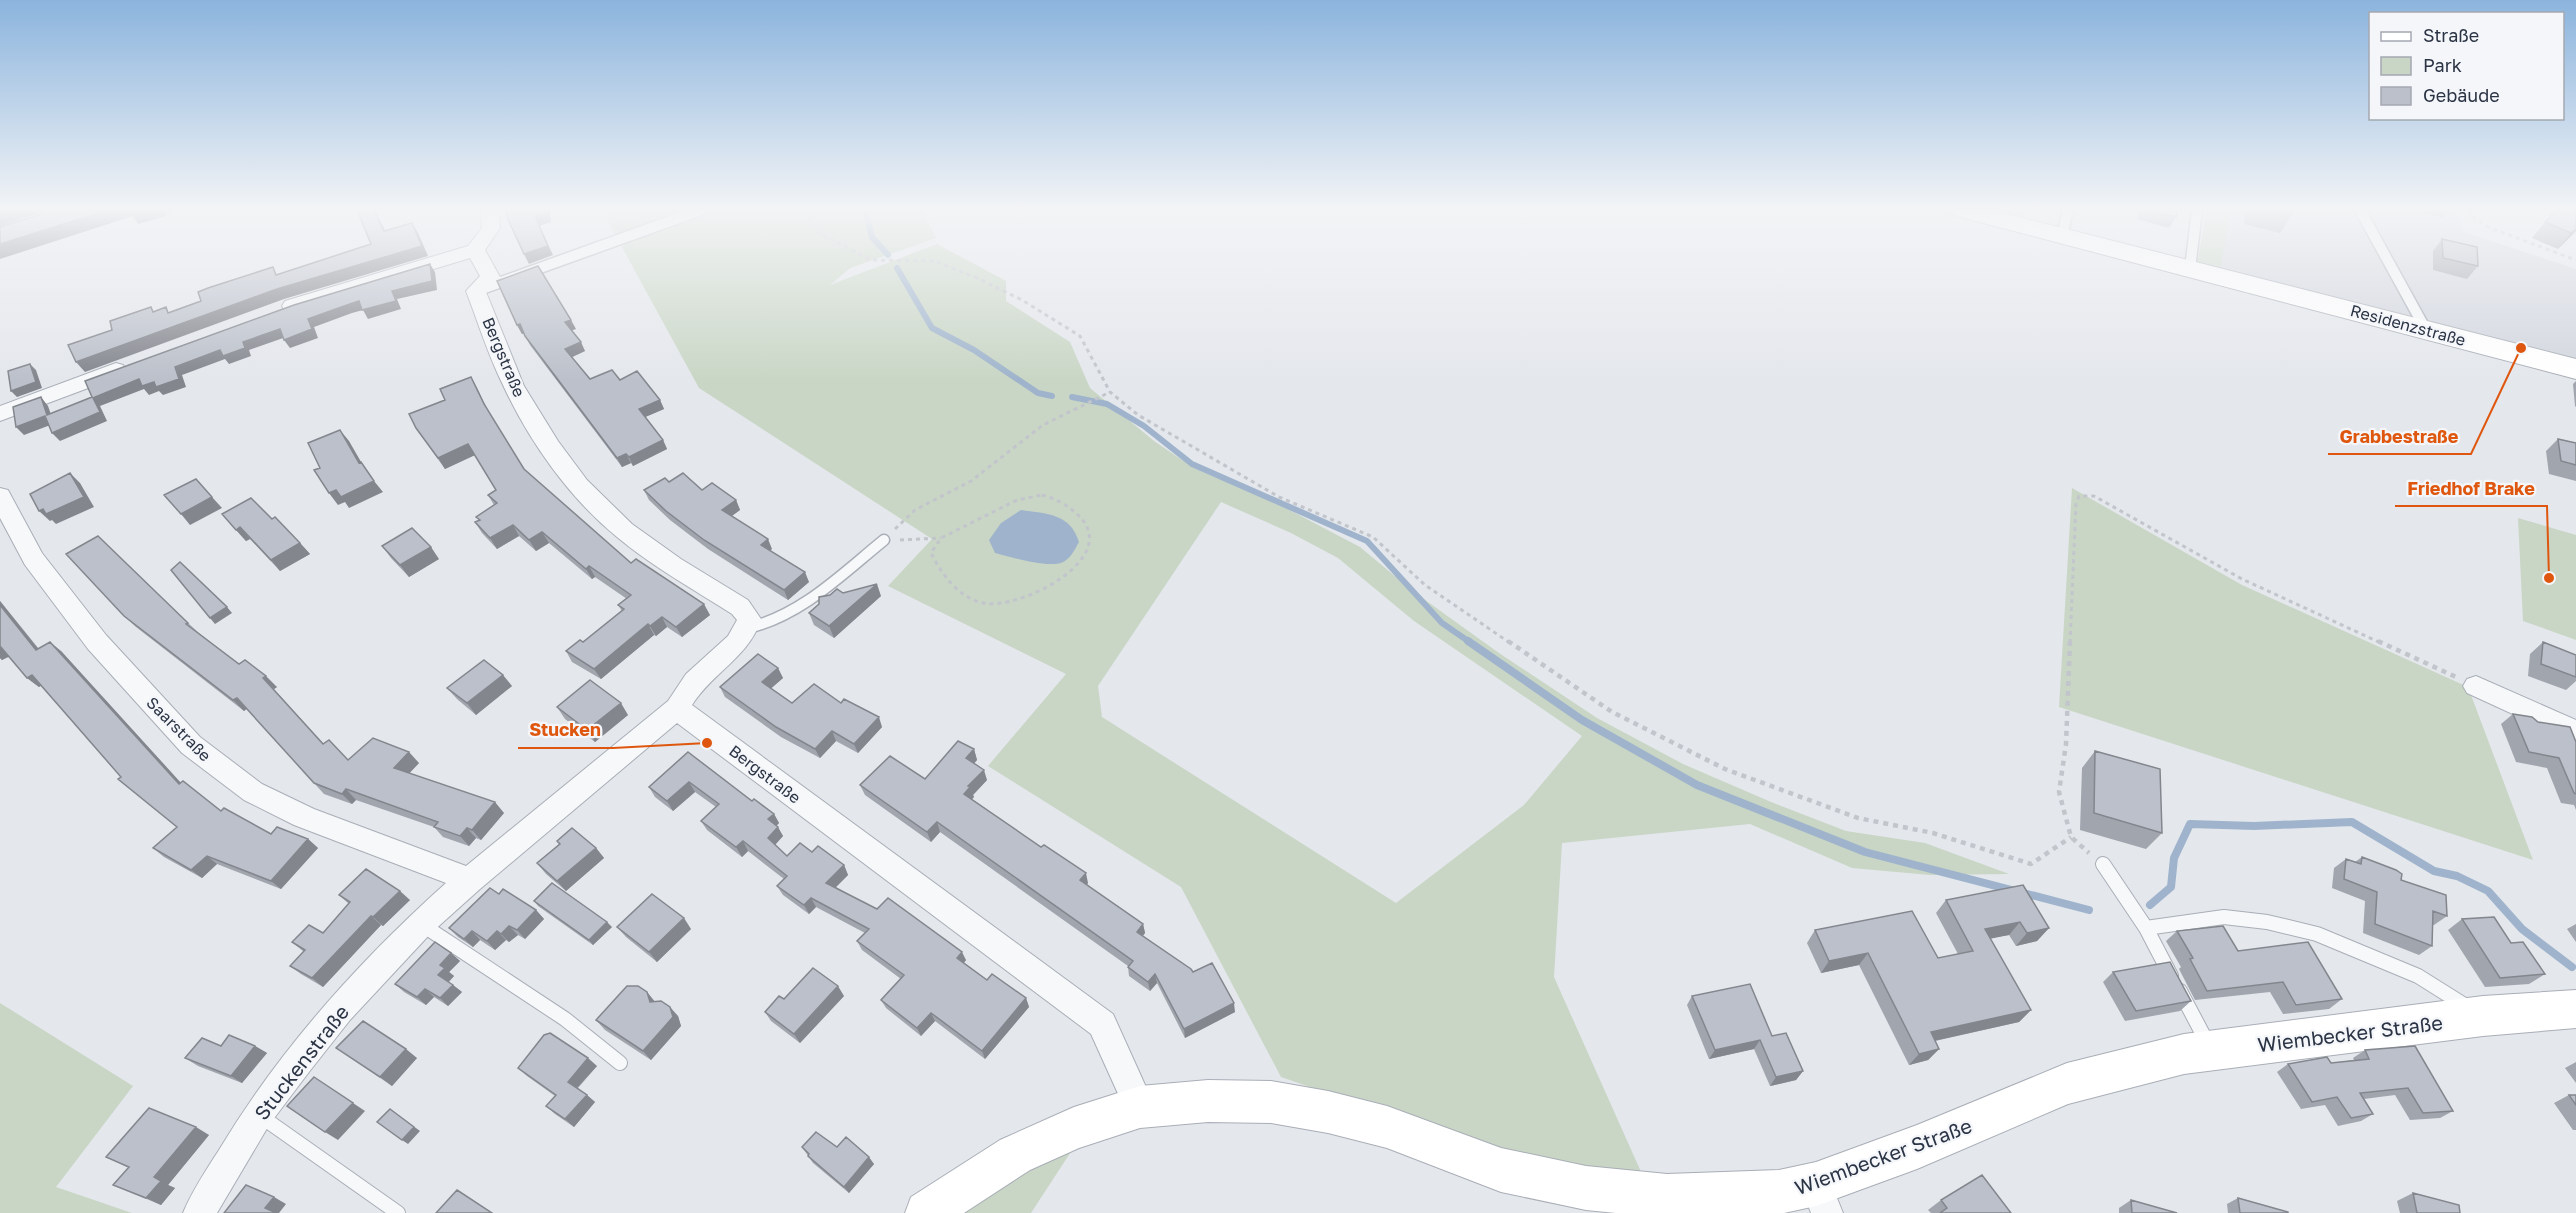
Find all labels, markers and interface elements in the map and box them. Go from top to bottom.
legend [2369,12,2564,120]
text: Straße [2423,24,2479,46]
text: Park [2423,54,2462,76]
text: Gebäude [2423,84,2500,106]
street label: Residenzstraße [2348,300,2468,350]
street label: Bergstraße [478,314,530,400]
callout: Grabbestraße [2328,418,2471,454]
text: Grabbestraße [2340,425,2459,447]
callout: Friedhof Brake [2395,470,2547,506]
text: Friedhof Brake [2407,477,2535,499]
street label: Saarstraße [143,693,215,765]
callout: Stucken [518,712,613,748]
text: Stucken [529,718,601,740]
street label: Bergstraße [725,741,805,807]
street label: Stuckenstraße [249,1000,353,1124]
street label: Wiembecker Straße [2256,1010,2444,1056]
street label: Wiembecker Straße [1791,1113,1975,1199]

